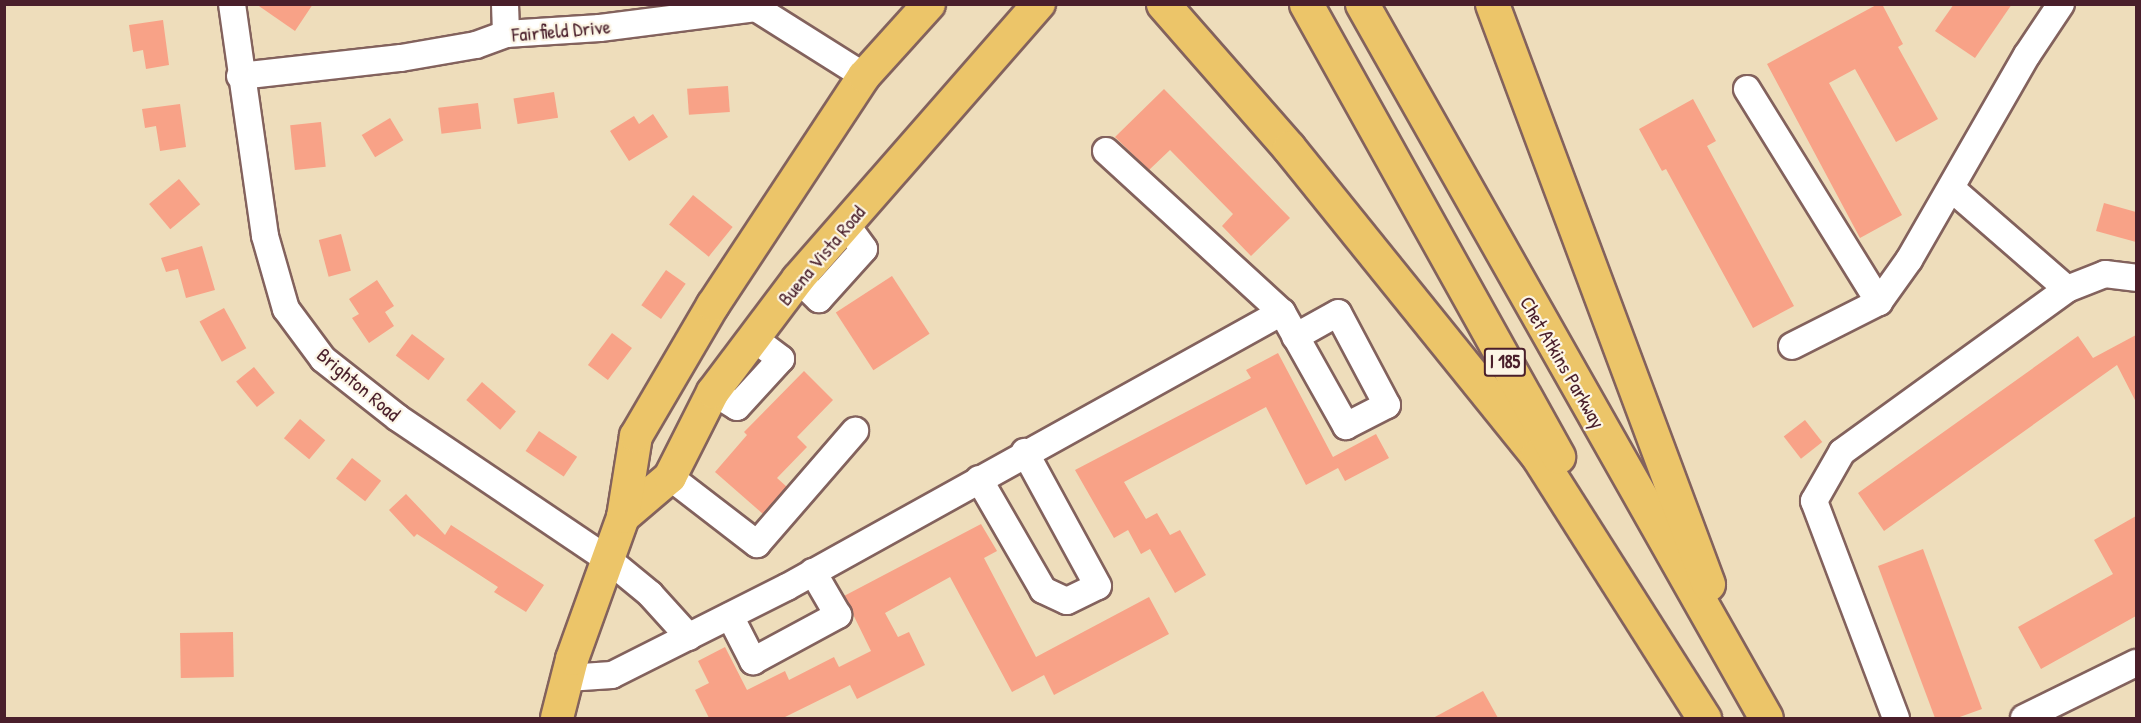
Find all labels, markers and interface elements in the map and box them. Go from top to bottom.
street label: Fairfield Drive [511,14,611,46]
street label: Buena Vista Road [772,200,870,310]
street label: Chet Atkins Parkway [1515,292,1611,432]
street label: Brighton Road [313,342,405,426]
road number: I 185 [1482,347,1528,377]

